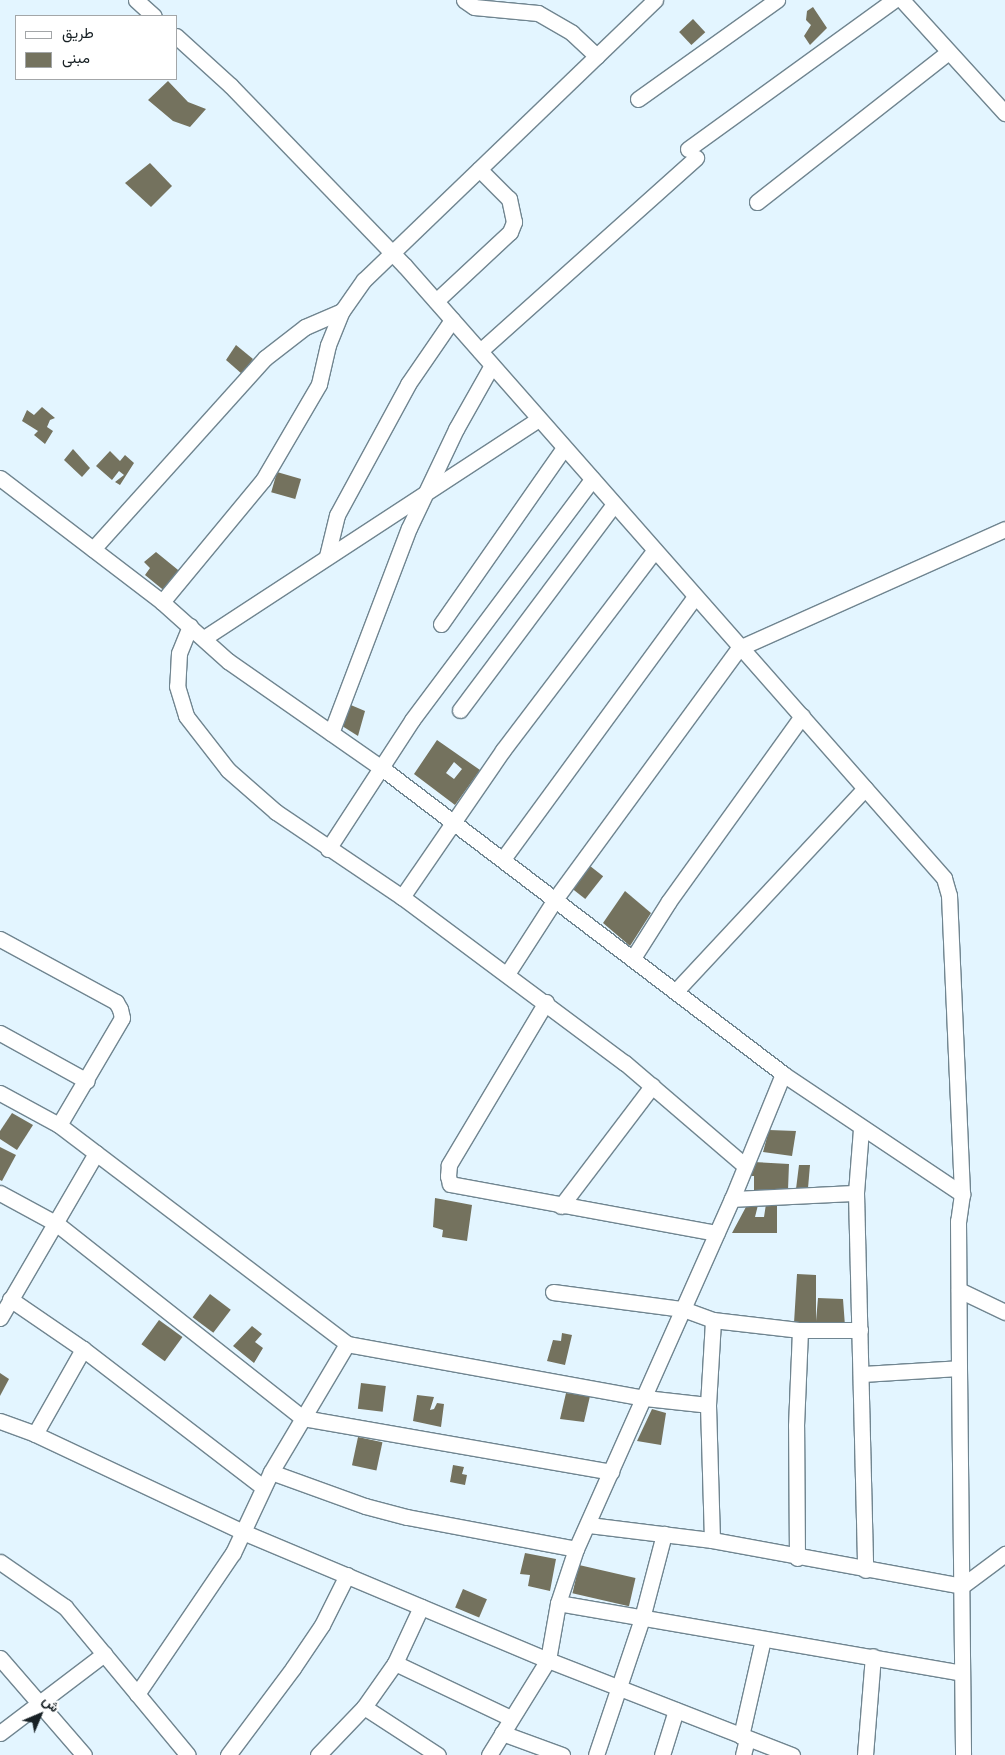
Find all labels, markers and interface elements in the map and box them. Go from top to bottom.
legend [15,15,178,80]
text: طريق [62,23,94,44]
text: مبنى [62,48,90,69]
north arrow [15,1690,65,1740]
text: ش [38,1691,64,1717]

